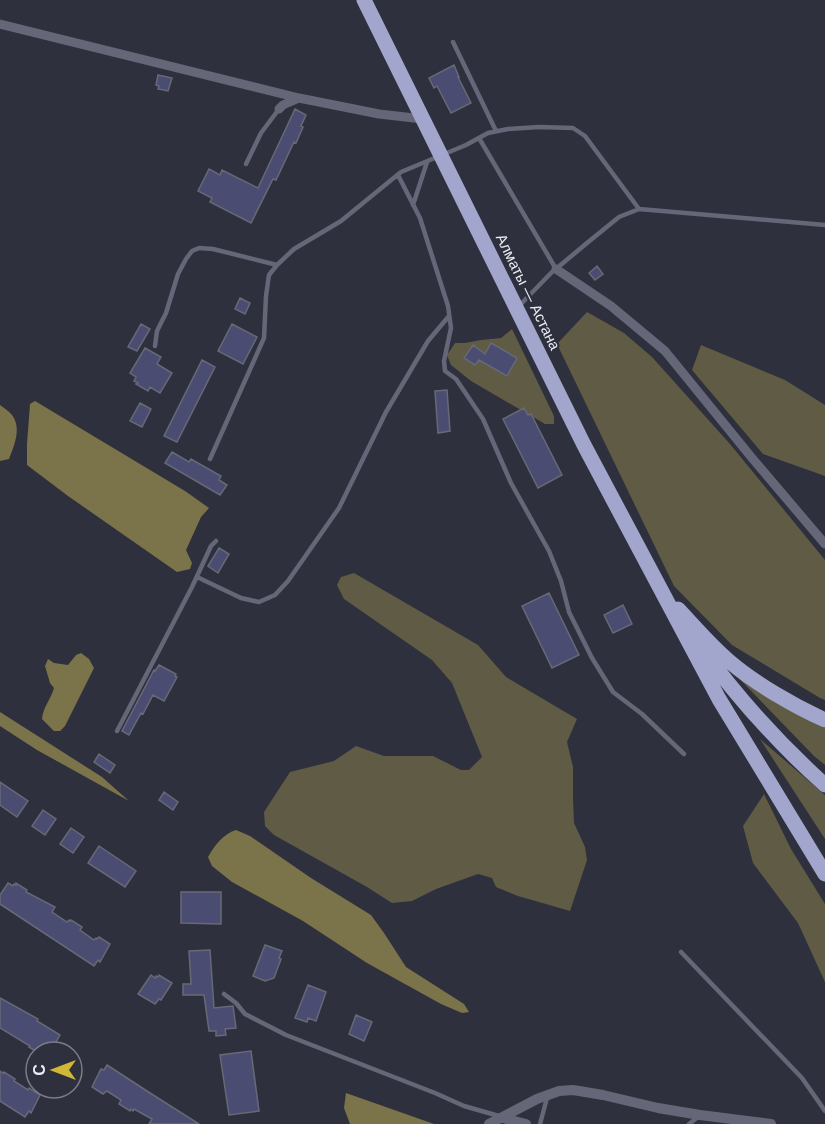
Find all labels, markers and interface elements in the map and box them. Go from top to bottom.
street label: Алматы — Астана [493,231,564,353]
north arrow [24,1040,84,1100]
text: С [31,1064,48,1076]

